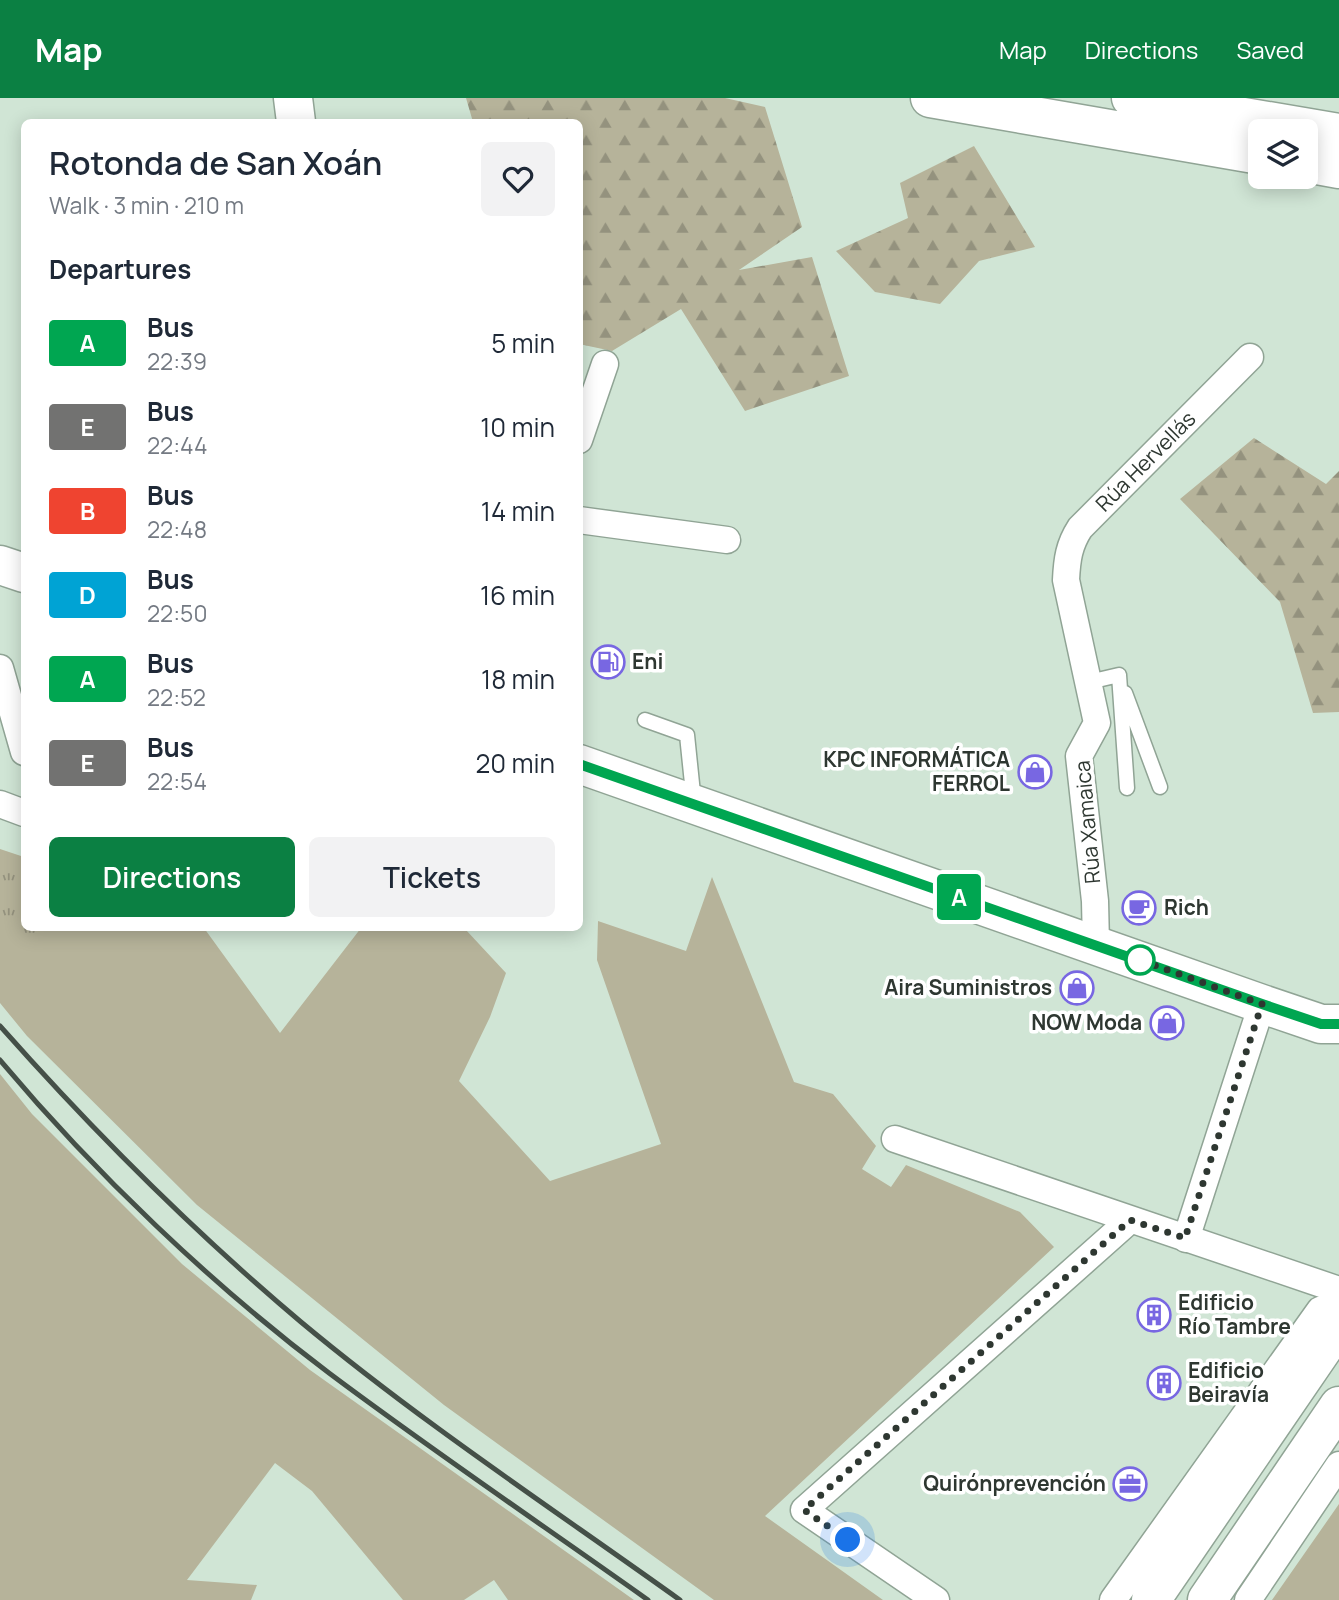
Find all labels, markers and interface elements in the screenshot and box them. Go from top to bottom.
text: Map [35,27,103,72]
text: Map [999,33,1047,66]
text: Directions [1085,33,1198,66]
text: Saved [1236,33,1304,66]
map controls [1248,119,1318,189]
button: layers [1248,119,1318,189]
text: Rotonda de San Xoán [49,140,382,185]
button: heart [481,142,555,216]
text: Walk · 3 min · 210 m [49,189,244,221]
text: Departures [49,251,191,287]
text: Bus [147,309,194,345]
text: 5 min [491,325,555,361]
text: A [79,326,96,359]
text: 22:39 [147,345,207,377]
text: Bus [147,393,194,429]
street label: Rúa Hervellás [1089,405,1201,517]
text: 10 min [480,409,555,445]
text: E [80,410,95,443]
text: 22:44 [147,429,207,461]
text: Bus [147,477,194,513]
text: 14 min [481,493,555,529]
text: B [80,494,95,527]
text: 22:48 [147,513,207,545]
text: Bus [147,561,194,597]
text: 16 min [480,577,555,613]
text: D [79,578,96,611]
text: 22:50 [147,597,207,629]
fuel station icon: Eni [589,643,627,681]
text: Bus [147,645,194,681]
place label: Eni [632,647,663,675]
text: 18 min [481,661,555,697]
text: A [79,662,96,695]
text: 22:52 [147,681,206,713]
text: Bus [147,729,194,765]
text: 20 min [476,745,555,781]
place label: KPC INFORMÁTICA FERROL [823,745,1010,797]
text: E [80,746,95,779]
shop icon: KPC INFORMÁTICA FERROL [1016,753,1054,791]
street label: Rúa Xamaica [1068,759,1106,885]
text: 22:54 [147,765,207,797]
button: Directions [49,837,295,917]
button: Tickets [309,837,555,917]
line badge: A [936,874,982,920]
text: A [951,880,967,913]
cafe icon: Rich [1120,889,1158,927]
place label: Rich [1164,893,1209,921]
unlabelled marker [1125,945,1155,975]
shop icon: Aira Suministros [1058,969,1096,1007]
place label: Aira Suministros [884,973,1052,1001]
shop icon: NOW Moda [1148,1004,1186,1042]
place label: NOW Moda [1031,1008,1142,1036]
place label: Edificio Río Tambre [1178,1288,1291,1340]
building icon: Edificio Río Tambre [1135,1296,1173,1334]
place label: Edificio Beiravía [1188,1356,1269,1408]
building icon: Edificio Beiravía [1145,1364,1183,1402]
office icon: Quirónprevención [1111,1465,1149,1503]
place label: Quirónprevención [923,1469,1106,1497]
your location [830,1522,865,1557]

